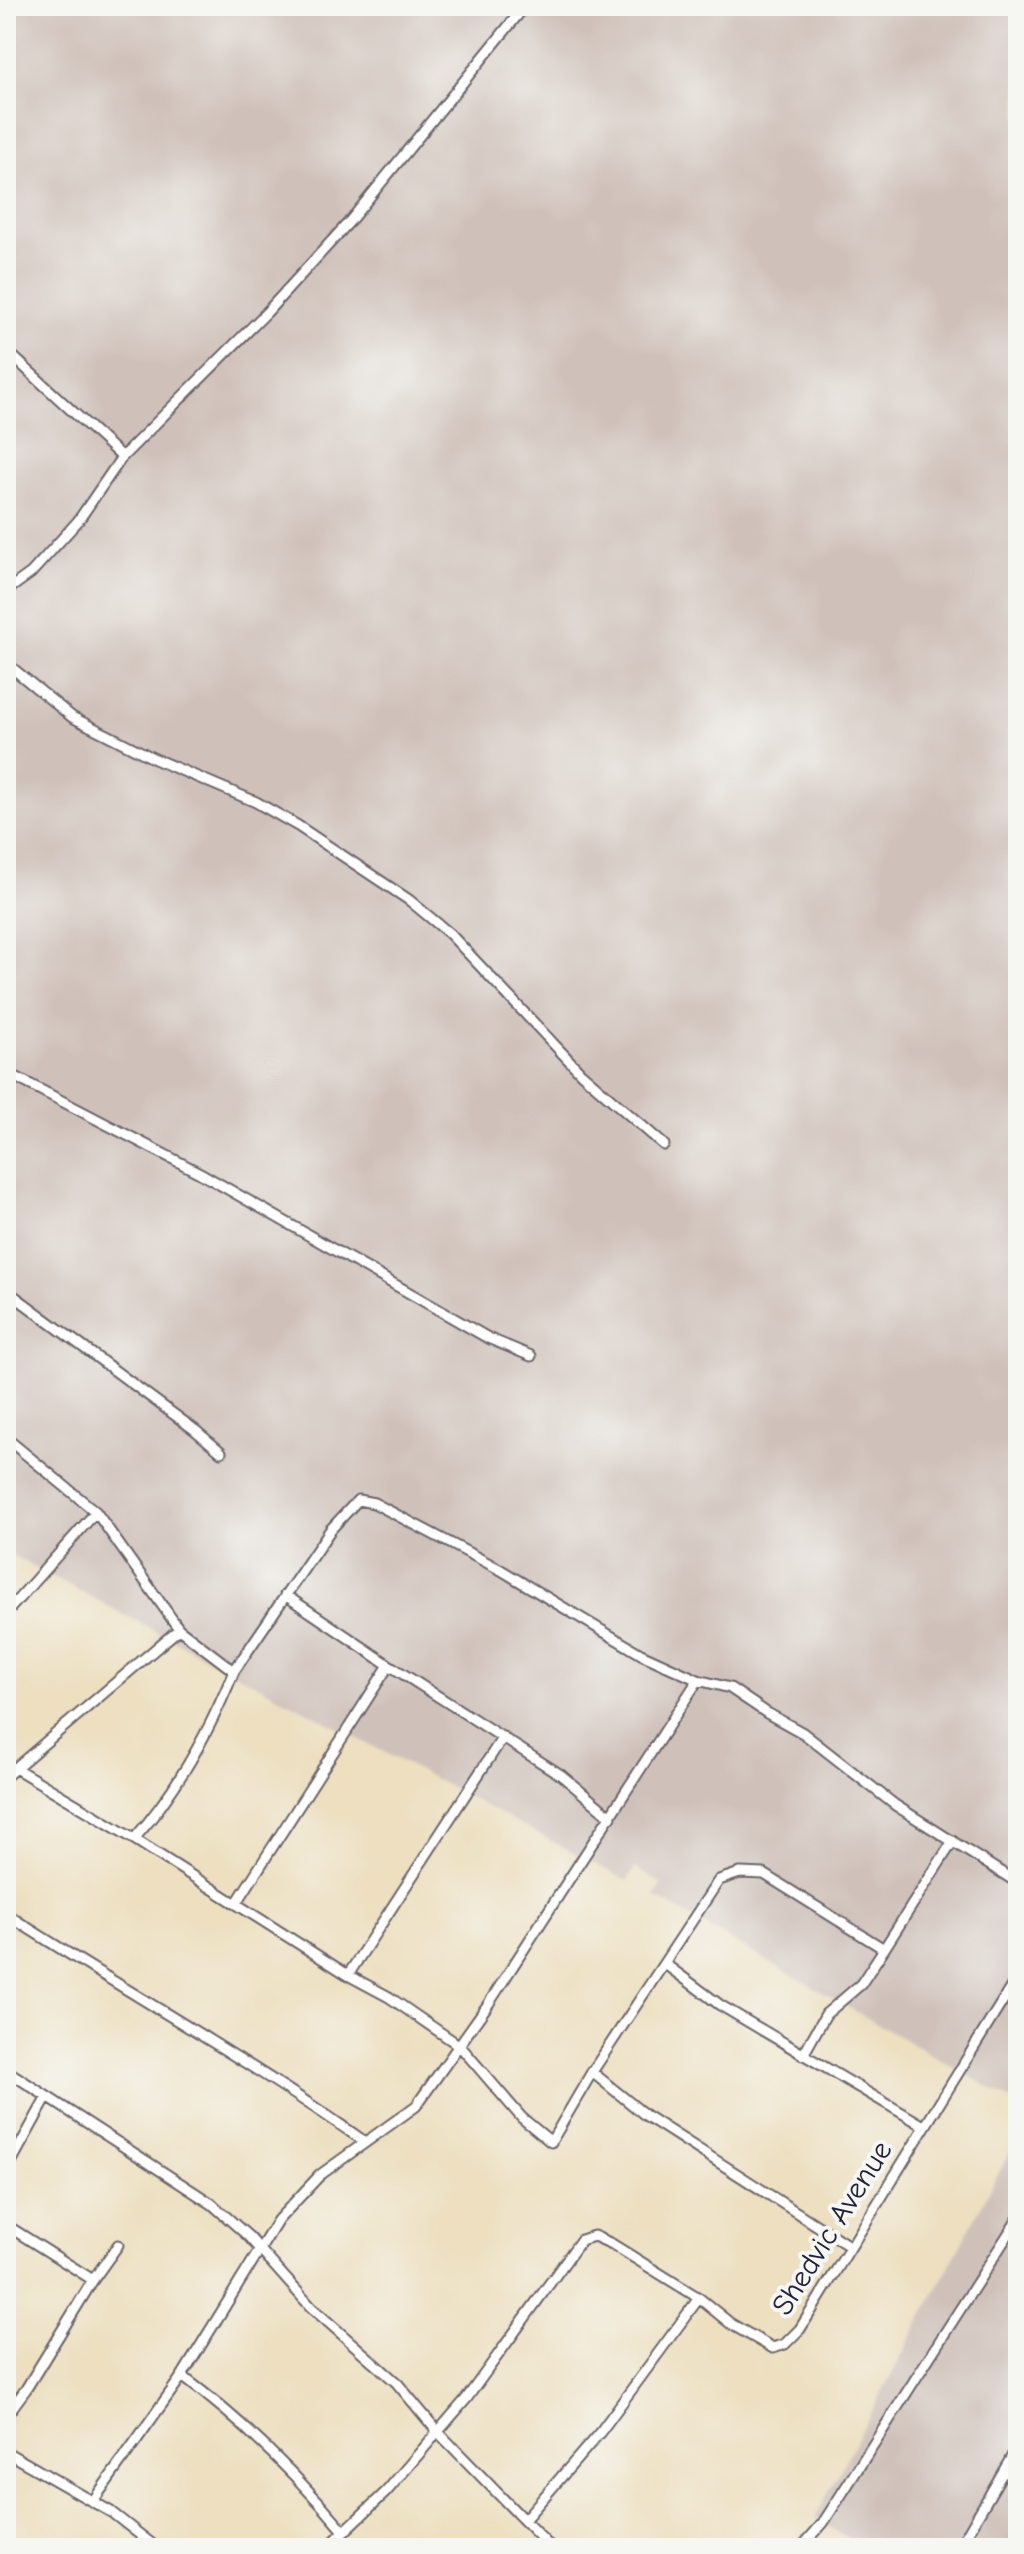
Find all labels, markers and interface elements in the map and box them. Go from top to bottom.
street label: Shedvic Avenue [764,2134,900,2322]

